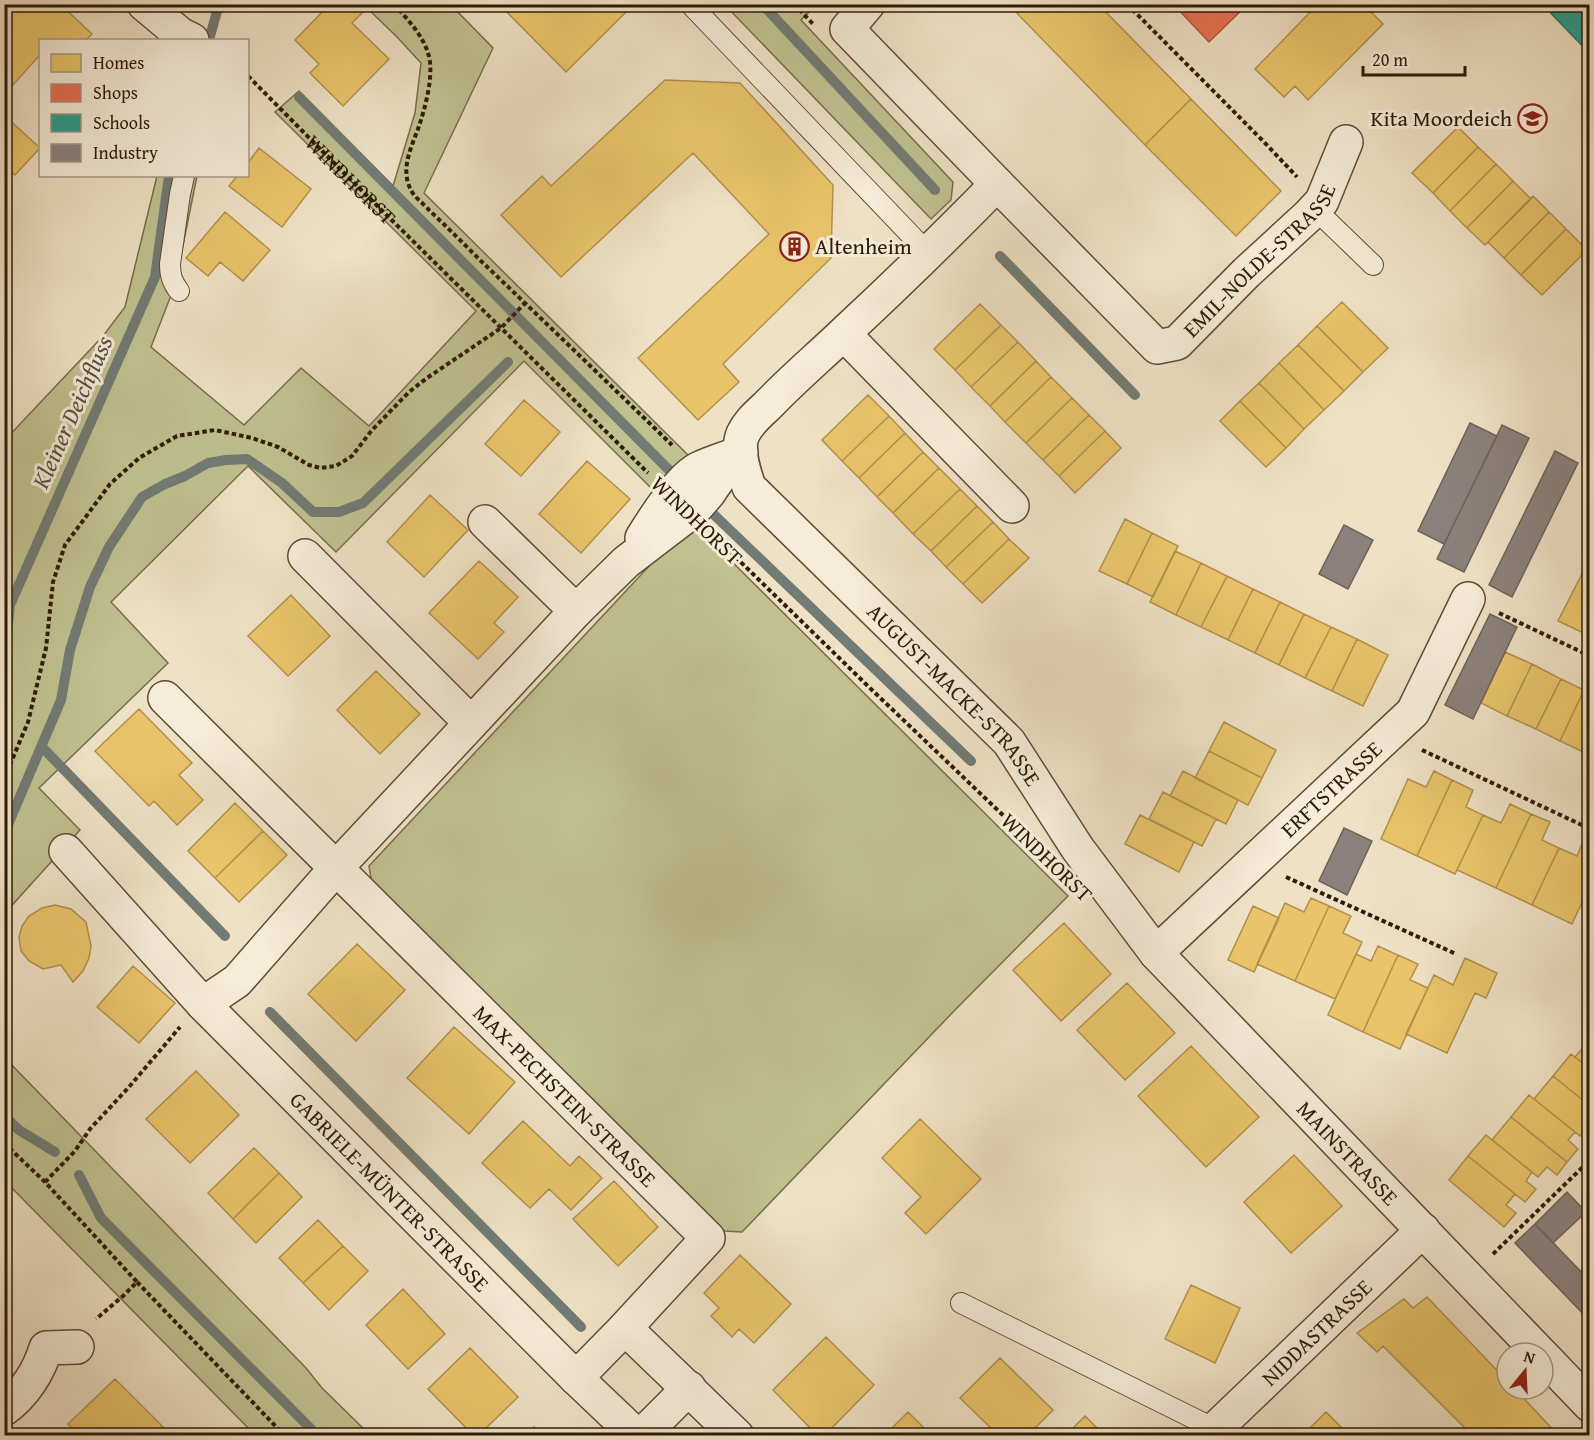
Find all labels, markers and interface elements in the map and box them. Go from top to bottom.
legend [39,39,249,177]
scale bar [1363,39,1465,77]
text: 20 m [1372,46,1408,73]
text: Homes [93,49,144,76]
text: Shops [93,79,138,106]
place label: Kita Moordeich [1370,102,1513,134]
school or university icon: Kita Moordeich [1517,102,1549,134]
text: Schools [93,109,150,136]
street label: WINDHORST [298,127,404,232]
text: Industry [93,139,158,166]
street label: EMIL-NOLDE-STRASSE [1175,179,1343,344]
building icon: Altenheim [778,230,810,262]
place label: Altenheim [815,230,912,262]
water label: Kleiner Deichfluss [22,330,121,495]
street label: WINDHORST [644,468,750,572]
street label: AUGUST-MACKE-STRASSE [860,596,1049,792]
street label: ERFTSTRASSE [1273,733,1389,845]
street label: WINDHORST [994,805,1100,909]
street label: MAX-PECHSTEIN-STRASSE [466,997,664,1194]
street label: GABRIELE-MÜNTER-STRASSE [283,1084,497,1299]
street label: MAINSTRASSE [1290,1093,1406,1212]
street label: NIDDASTRASSE [1254,1271,1379,1393]
north arrow [1495,1341,1555,1401]
text: N [1521,1344,1539,1370]

